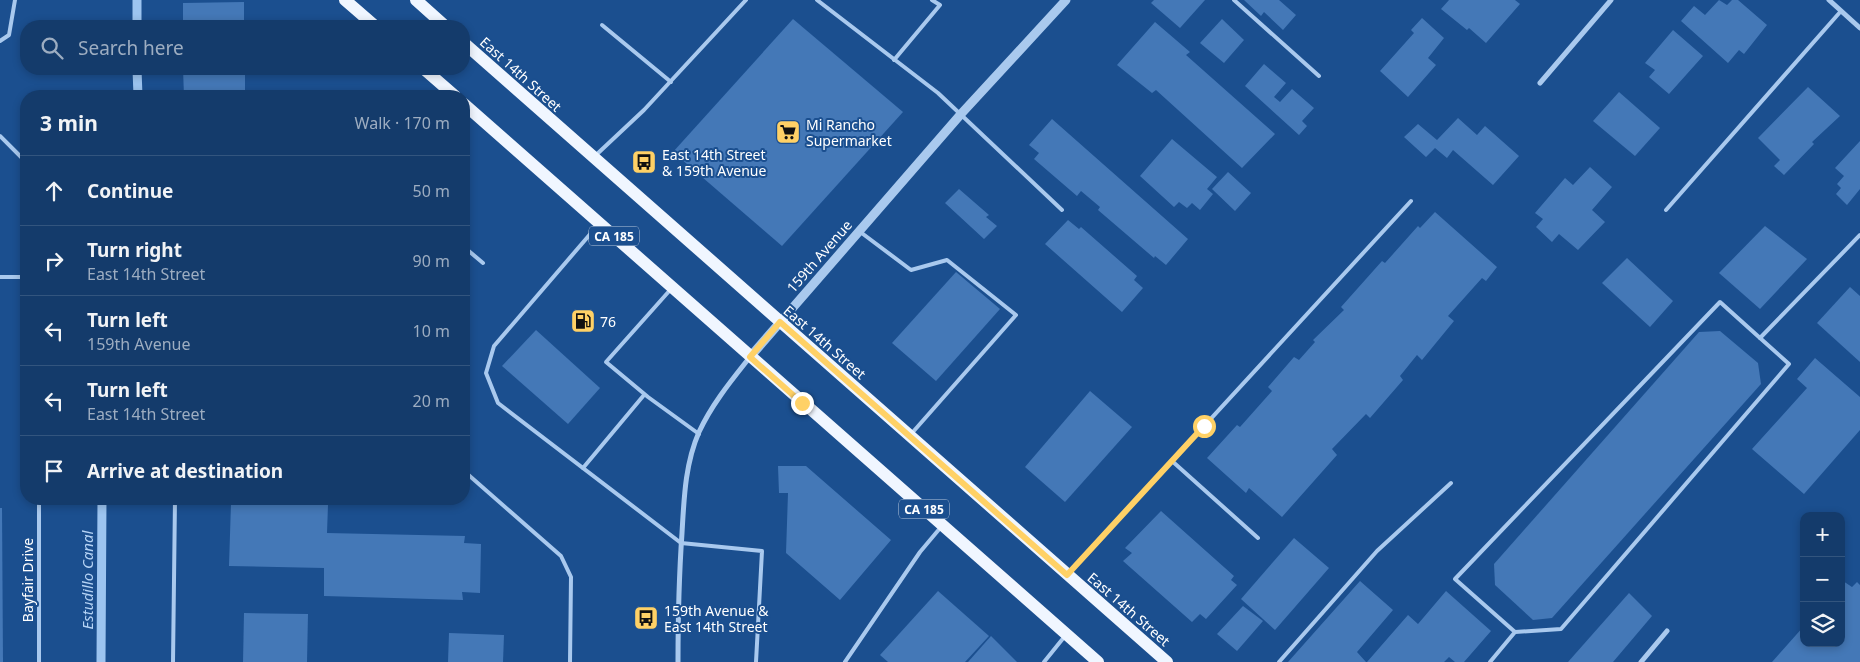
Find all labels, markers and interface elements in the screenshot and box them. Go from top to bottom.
search box [20,20,470,75]
street label: East 14th Street [476,32,566,116]
icon: search [38,34,66,62]
text: Search here [78,35,184,61]
text: 3 min [40,109,98,137]
text: Walk · 170 m [355,112,450,134]
place label: Mi Rancho Supermarket [806,115,892,150]
supermarket icon: Mi Rancho Supermarket [775,119,801,145]
place label: East 14th Street & 159th Avenue [662,145,767,180]
bus stop icon: East 14th Street & 159th Avenue [631,149,657,175]
icon: ahead [40,177,68,205]
text: Continue [87,178,173,204]
text: 50 m [413,180,450,202]
street label: 159th Avenue [782,216,856,296]
road number: CA 185 [589,227,639,246]
text: Turn right [87,237,182,263]
icon: right [40,247,68,275]
text: 90 m [413,250,450,272]
text: East 14th Street [87,263,205,285]
street label: East 14th Street [780,301,870,383]
text: Turn left [87,307,168,333]
fuel station icon: 76 [570,308,596,334]
place label: 76 [600,312,616,331]
icon: left [40,317,68,345]
text: 10 m [413,320,450,342]
text: 159th Avenue [87,333,190,355]
text: Turn left [87,377,168,403]
icon: left [40,387,68,415]
text: 20 m [413,390,450,412]
route end [791,392,814,415]
text: East 14th Street [87,403,205,425]
route start [1193,415,1216,438]
icon: arrive [40,457,68,485]
text: Arrive at destination [87,458,283,484]
road number: CA 185 [899,499,949,518]
map controls [1800,512,1845,647]
button: + [1800,512,1845,557]
water label: Estudillo Canal [77,529,97,629]
street label: Bayfair Drive [18,538,37,622]
button: − [1800,557,1845,602]
street label: East 14th Street [1084,568,1174,650]
place label: 159th Avenue & East 14th Street [664,601,769,636]
button: layers [1800,602,1845,647]
bus stop icon: 159th Avenue & East 14th Street [633,605,659,631]

